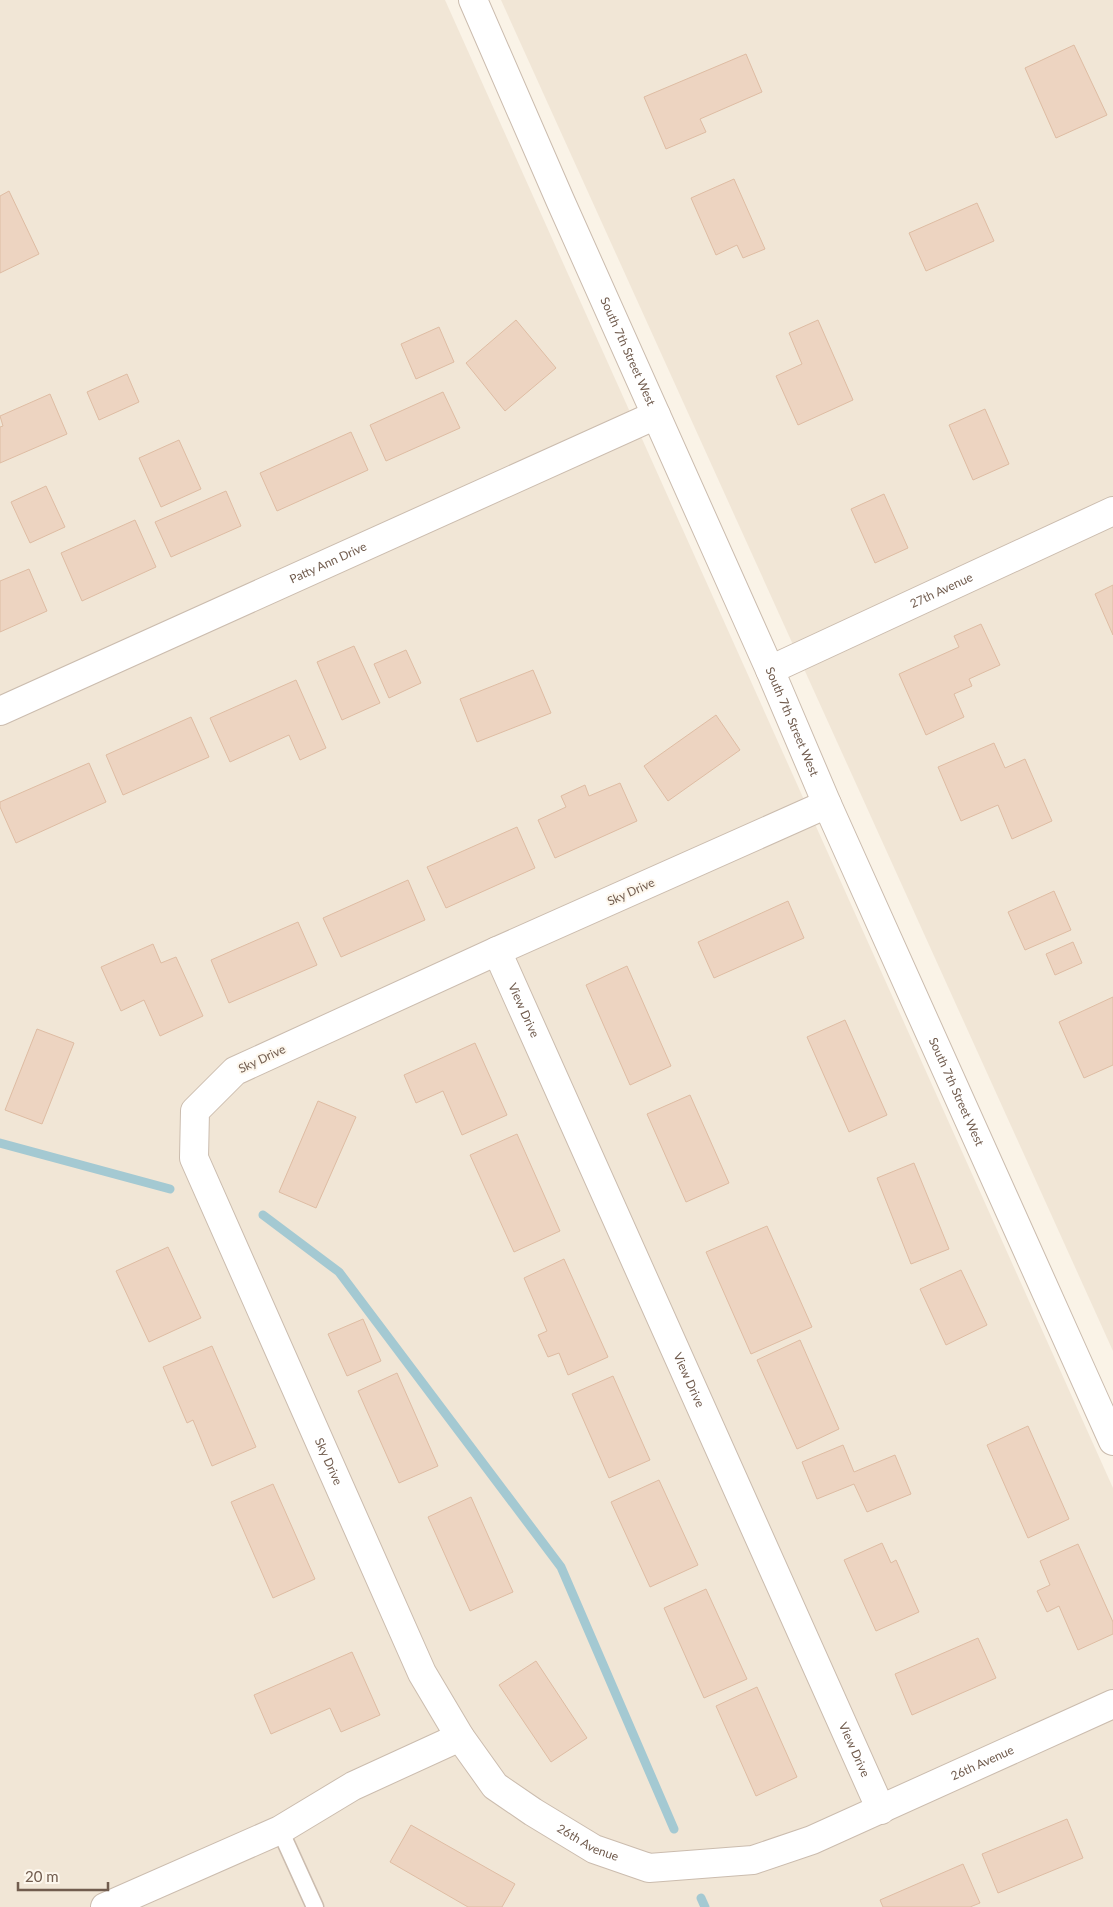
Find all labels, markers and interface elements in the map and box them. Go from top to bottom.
street label: South 7th Street West [597,295,659,409]
street label: Patty Ann Drive [287,539,369,586]
street label: 27th Avenue [908,569,975,611]
street label: South 7th Street West [763,665,823,779]
street label: Sky Drive [605,875,657,909]
street label: View Drive [505,981,543,1040]
street label: South 7th Street West [926,1035,988,1149]
street label: Sky Drive [236,1041,288,1076]
street label: View Drive [671,1350,708,1410]
street label: Sky Drive [312,1435,346,1487]
street label: View Drive [836,1720,873,1779]
street label: 26th Avenue [948,1742,1016,1783]
street label: 26th Avenue [554,1820,621,1864]
scale bar [18,1860,108,1892]
text: 20 m [25,1867,59,1885]

